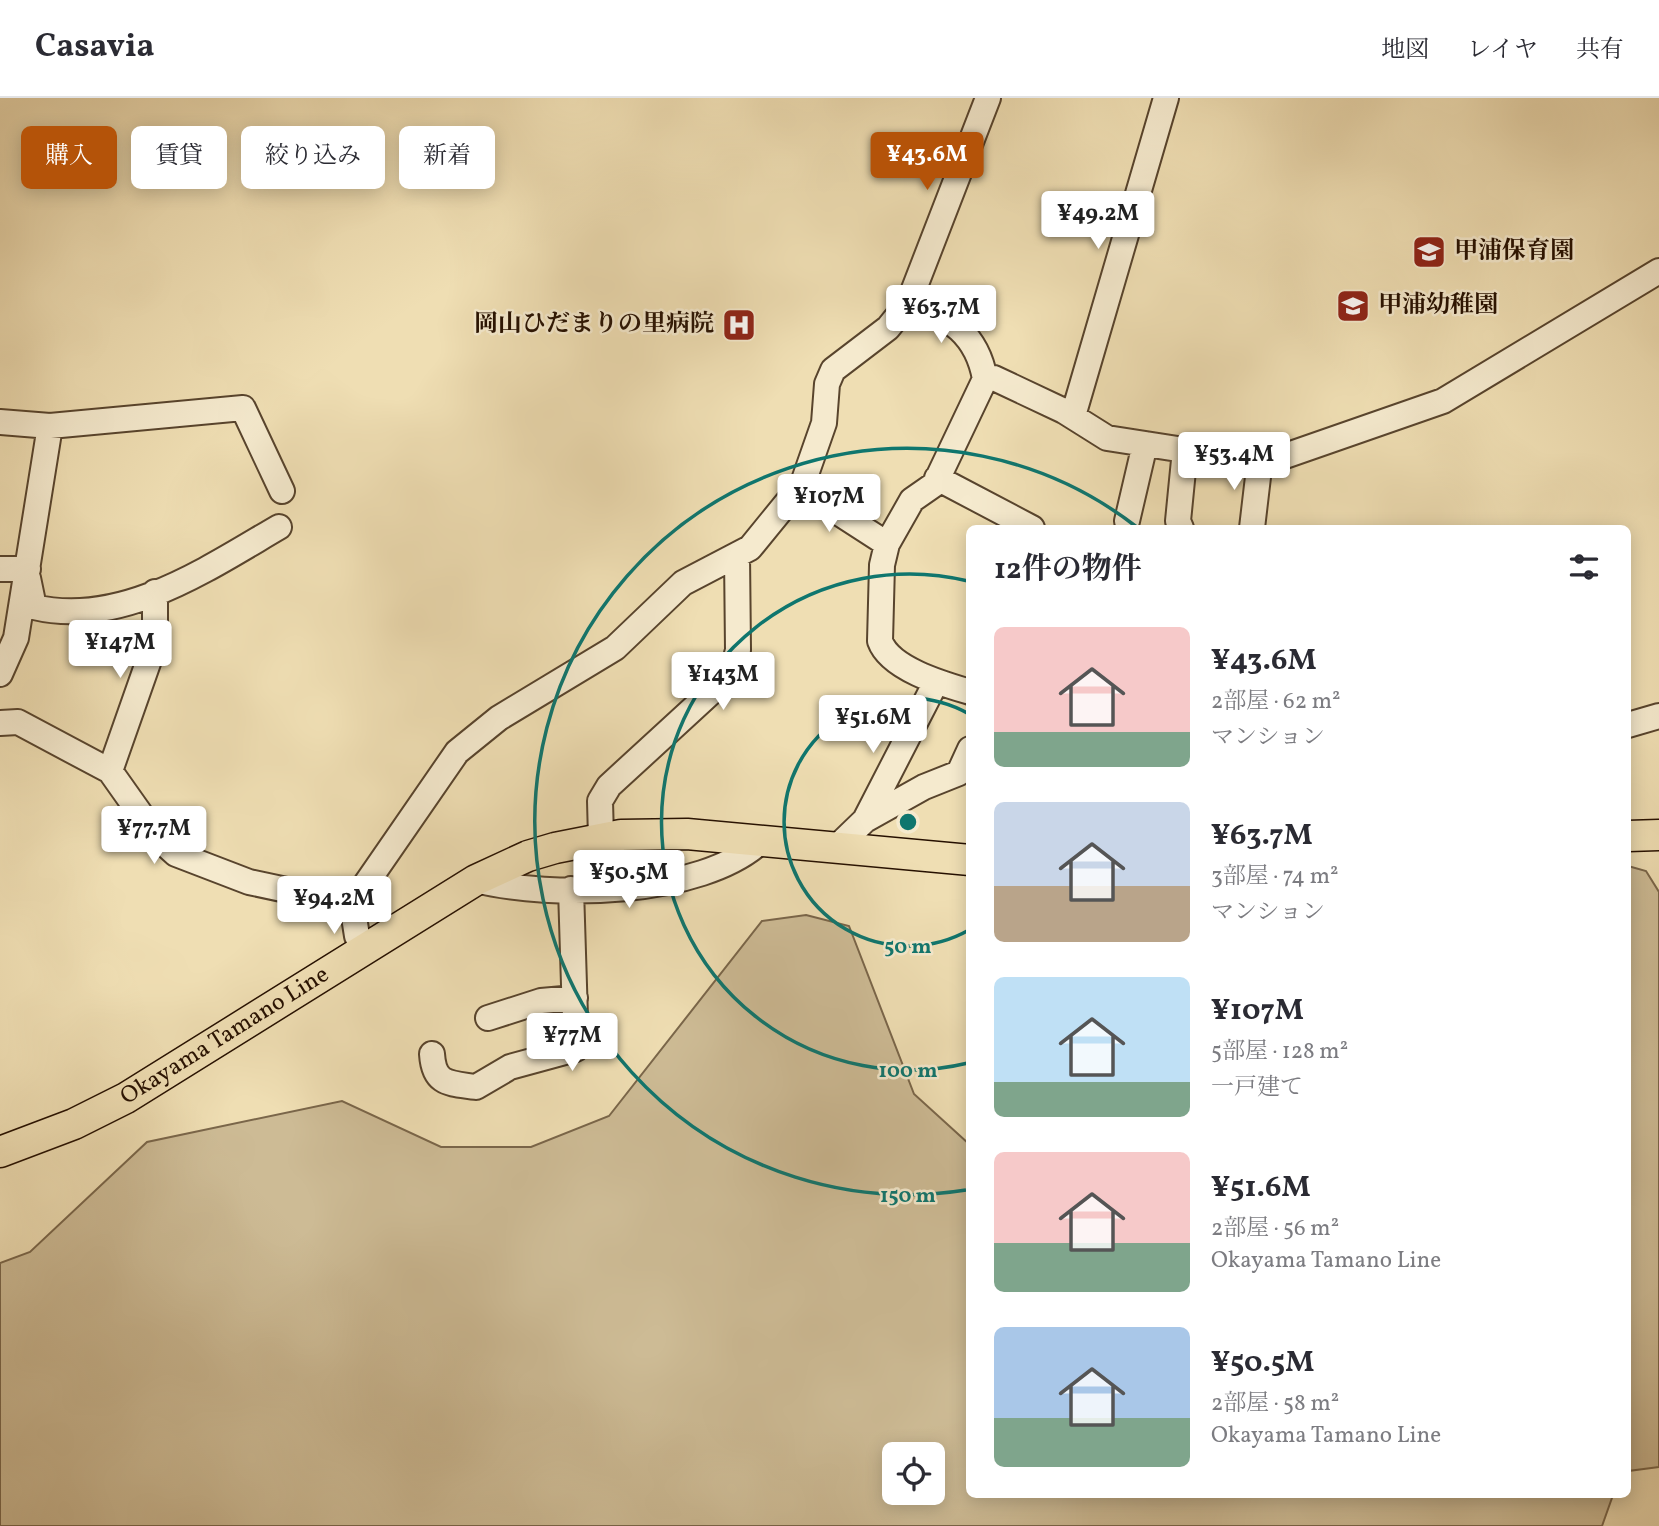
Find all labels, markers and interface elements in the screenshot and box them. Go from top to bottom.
text: Casavia [35,25,155,71]
text: 地図 [1381,34,1429,68]
text: レイヤ [1467,34,1538,68]
text: 共有 [1576,34,1624,68]
chip: 購入 [21,126,117,189]
chip: 賃貸 [131,126,227,189]
chip: 絞り込み [241,126,385,189]
chip: 新着 [399,126,495,189]
pin: ¥43.6M [870,132,984,192]
text: ¥43.6M [887,139,967,171]
pin: ¥49.2M [1041,192,1155,251]
text: ¥49.2M [1057,198,1139,230]
school or university icon: 甲浦保育園 [1410,233,1448,271]
place label: 甲浦保育園 [1454,235,1574,269]
pin: ¥63.7M [884,286,998,345]
school or university icon: 甲浦幼稚園 [1334,287,1372,325]
place label: 甲浦幼稚園 [1378,289,1498,323]
text: ¥63.7M [902,292,980,324]
hospital icon: 岡山ひだまりの里病院 [720,306,758,344]
place label: 岡山ひだまりの里病院 [474,308,714,342]
pin: ¥53.4M [1177,432,1291,492]
text: ¥53.4M [1194,439,1274,471]
pin: ¥107M [780,474,878,534]
text: ¥107M [793,481,865,513]
icon: filters [1565,548,1603,586]
text: 12件の物件 [994,549,1142,591]
pin: ¥147M [71,620,169,680]
text: ¥147M [85,627,155,659]
text: ¥43.6M [1211,640,1316,682]
pin: ¥143M [674,652,772,712]
icon: home [1050,655,1134,739]
text: ¥143M [688,659,758,691]
text: 2部屋 · 62 m² [1211,686,1341,718]
pin: ¥51.6M [816,696,930,755]
text: ¥51.6M [835,702,911,734]
text: マンション [1211,722,1325,754]
pin: ¥77.7M [97,806,211,866]
centre of rings [896,810,920,834]
text: ¥77.7M [117,813,191,845]
text: ¥63.7M [1211,815,1312,857]
icon: home [1050,830,1134,914]
pin: ¥50.5M [572,850,686,910]
text: ¥50.5M [589,857,669,889]
text: 3部屋 · 74 m² [1211,861,1339,893]
pin: ¥94.2M [277,876,391,936]
text: ¥94.2M [293,883,375,915]
text: マンション [1211,897,1325,929]
text: 50 m [884,933,932,962]
street label: Okayama Tamano Line [114,958,336,1114]
text: ¥107M [1211,990,1304,1032]
icon: home [1050,1005,1134,1089]
pin: ¥77M [531,1014,613,1073]
text: ¥77M [543,1020,601,1052]
text: 5部屋 · 128 m² [1211,1036,1348,1068]
text: 100 m [878,1057,938,1086]
text: 一戸建て [1211,1072,1303,1104]
text: ¥51.6M [1211,1167,1310,1209]
icon: home [1050,1180,1134,1264]
text: 150 m [880,1182,936,1211]
text: 2部屋 · 56 m² [1211,1213,1339,1245]
text: Okayama Tamano Line [1211,1245,1441,1277]
text: ¥50.5M [1211,1342,1314,1384]
icon: home [1050,1355,1134,1439]
text: 2部屋 · 58 m² [1211,1388,1339,1420]
text: Okayama Tamano Line [1211,1420,1441,1452]
map controls [882,1442,945,1505]
button: locate [882,1442,945,1505]

